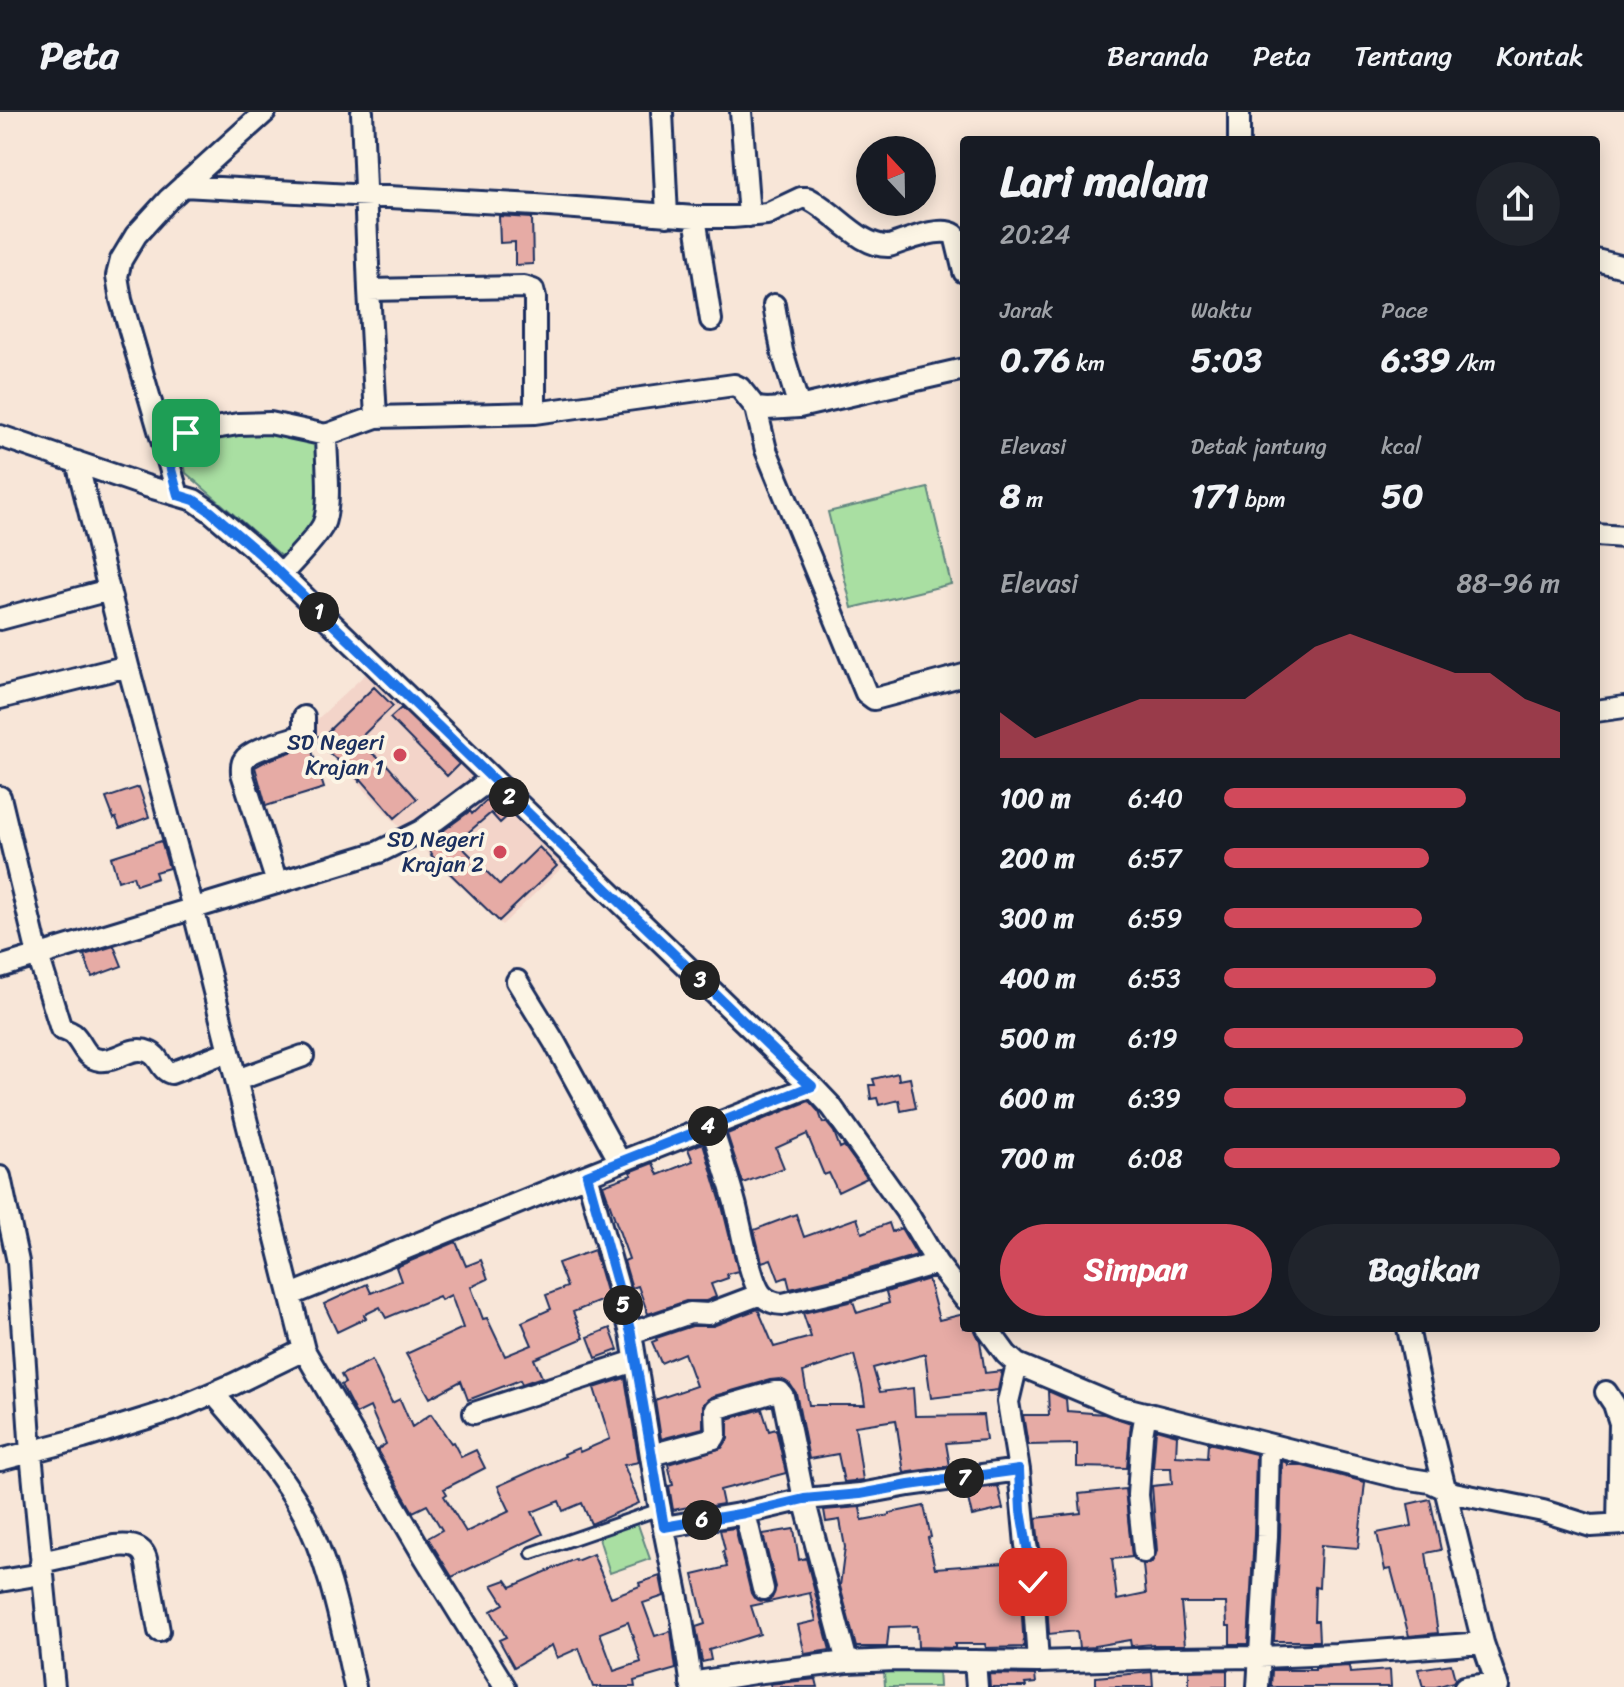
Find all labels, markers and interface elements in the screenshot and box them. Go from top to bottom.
text: Peta [40,22,118,89]
text: Beranda [1107,31,1209,80]
text: Peta [1253,31,1310,80]
text: Tentang [1354,31,1452,80]
text: Kontak [1496,31,1584,80]
north arrow [856,136,936,216]
map controls [856,136,936,216]
text: Lari malam [1000,142,1208,220]
button: share [1476,162,1560,246]
text: 20:24 [1000,211,1071,257]
text: Jarak [1000,291,1053,330]
text: Waktu [1191,291,1252,330]
text: Pace [1381,291,1428,330]
text: 0.76 [1000,330,1070,390]
text: 5:03 [1191,330,1262,390]
text: 6:39 [1381,330,1450,390]
text: km [1070,344,1105,383]
text: /km [1450,344,1496,383]
pin [152,399,220,467]
icon: arrive [164,411,208,455]
text: Elevasi [1000,427,1066,466]
text: Detak jantung [1191,427,1327,466]
text: kcal [1381,427,1421,466]
text: 8 [1000,466,1021,526]
text: 171 [1191,466,1239,526]
text: 50 [1381,466,1424,526]
text: m [1021,480,1043,519]
text: bpm [1239,480,1286,519]
text: Elevasi [1000,560,1078,606]
text: 88–96 m [1456,560,1560,606]
pin: 1 [299,592,339,632]
text: 1 [314,592,324,631]
place label: SD Negeri Krajan 1 [287,723,385,787]
marker: SD Negeri Krajan 1 [391,746,409,764]
text: 100 m [1000,775,1071,821]
text: 6:40 [1128,775,1183,821]
pin: 2 [489,777,529,817]
text: 2 [503,777,515,816]
place label: SD Negeri Krajan 2 [387,820,485,884]
text: 200 m [1000,835,1075,881]
text: 6:57 [1128,835,1181,881]
marker: SD Negeri Krajan 2 [491,843,509,861]
text: 300 m [1000,895,1074,941]
text: 6:59 [1128,895,1182,941]
text: 400 m [1000,955,1076,1001]
text: 6:53 [1128,955,1181,1001]
pin: 3 [680,960,720,1000]
text: 3 [694,960,706,999]
text: 500 m [1000,1015,1075,1061]
text: 6:19 [1128,1015,1178,1061]
text: 600 m [1000,1075,1074,1121]
text: 6:39 [1128,1075,1181,1121]
pin: 4 [688,1106,728,1146]
text: 4 [701,1106,715,1145]
text: 700 m [1000,1135,1074,1181]
text: 6:08 [1128,1135,1183,1181]
button: Simpan [1000,1224,1272,1316]
button: Bagikan [1288,1224,1560,1316]
pin: 5 [603,1285,643,1325]
text: 5 [616,1285,630,1324]
pin: 7 [944,1458,984,1498]
text: 7 [958,1458,970,1497]
pin: 6 [682,1500,722,1540]
text: 6 [696,1500,708,1539]
pin [999,1548,1067,1616]
icon: check [1011,1560,1055,1604]

